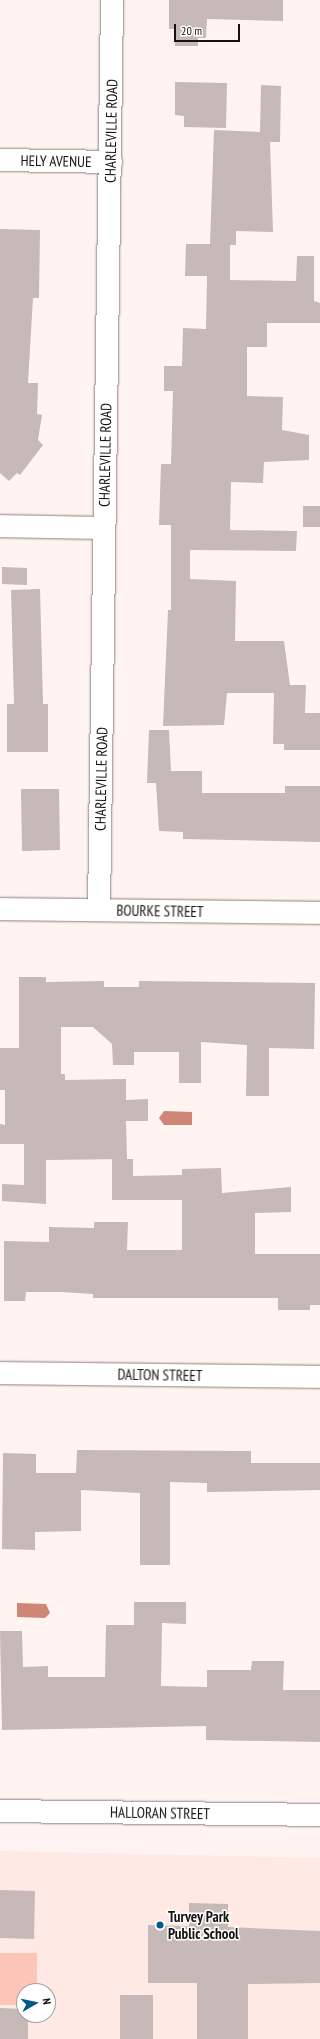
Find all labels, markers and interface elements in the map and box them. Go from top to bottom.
scale bar [176,16,242,42]
text: 20 m [181,23,202,38]
street label: CHARLEVILLE ROAD [101,79,121,183]
street label: HELY AVENUE [20,151,92,171]
street label: CHARLEVILLE ROAD [95,403,115,507]
street label: CHARLEVILLE ROAD [91,727,111,831]
street label: BOURKE STREET [116,901,204,921]
street label: DALTON STREET [117,1365,203,1385]
street label: HALLORAN STREET [110,1803,210,1823]
place label: Turvey Park Public School [168,1907,239,1942]
marker: Turvey Park Public School [155,1920,165,1930]
north arrow [16,1983,56,2023]
text: N [39,1997,54,2005]

